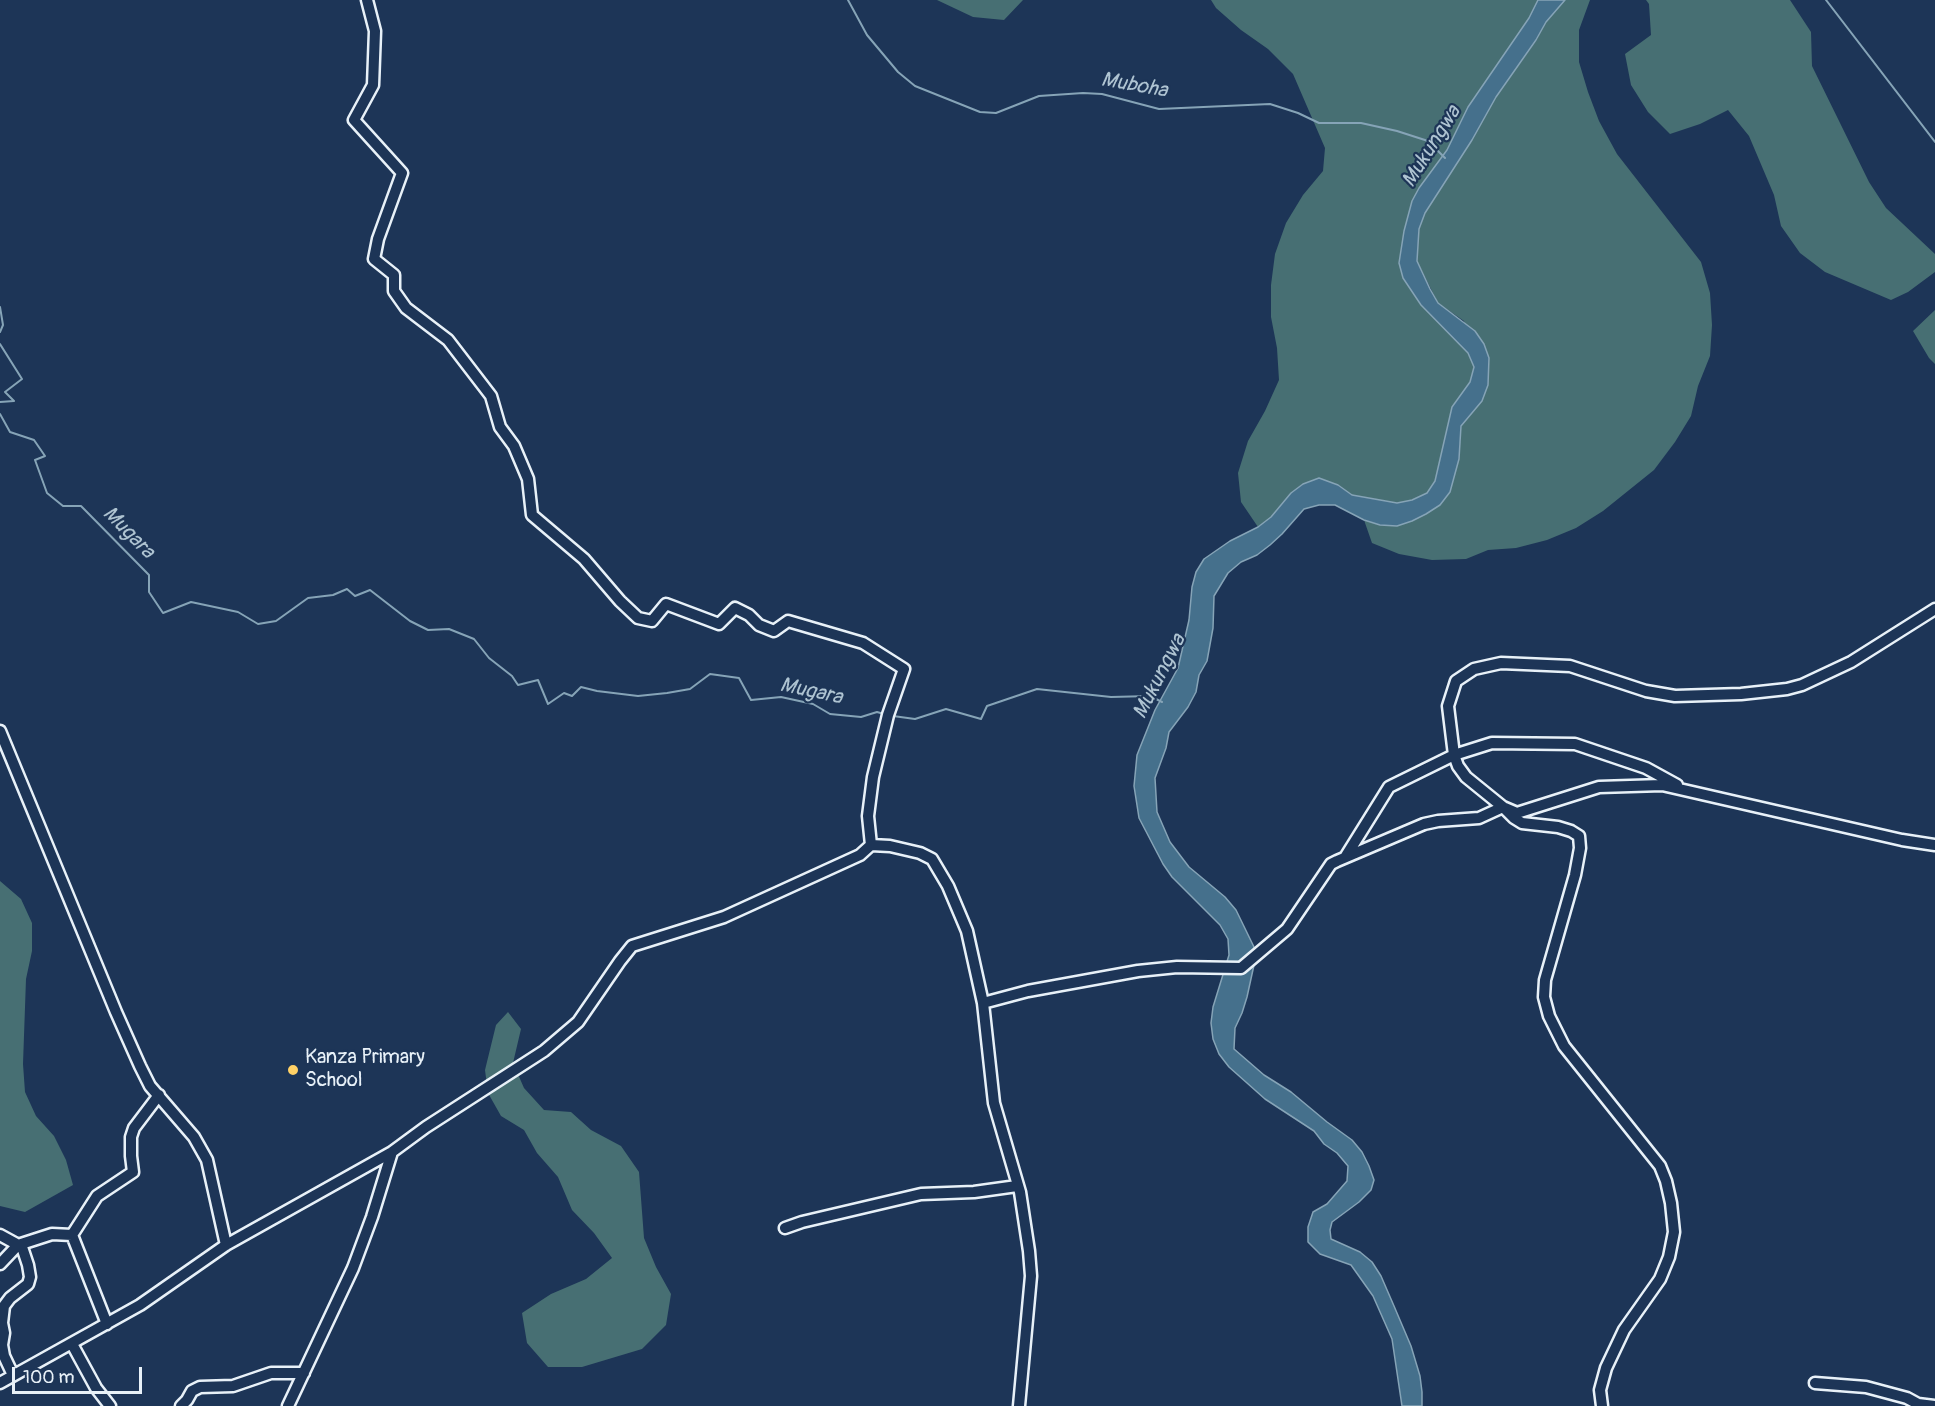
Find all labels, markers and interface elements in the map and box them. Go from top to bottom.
water label: Muboha [1099,68,1169,104]
water label: Mukungwa [1397,102,1467,192]
water label: Mugara [97,502,159,564]
water label: Mukungwa [1128,631,1192,723]
water label: Mugara [777,673,845,711]
place label: Kanza Primary School [305,1046,425,1093]
marker: Kanza Primary School [286,1063,300,1077]
scale bar [15,1355,146,1393]
text: 100 m [23,1366,75,1389]

